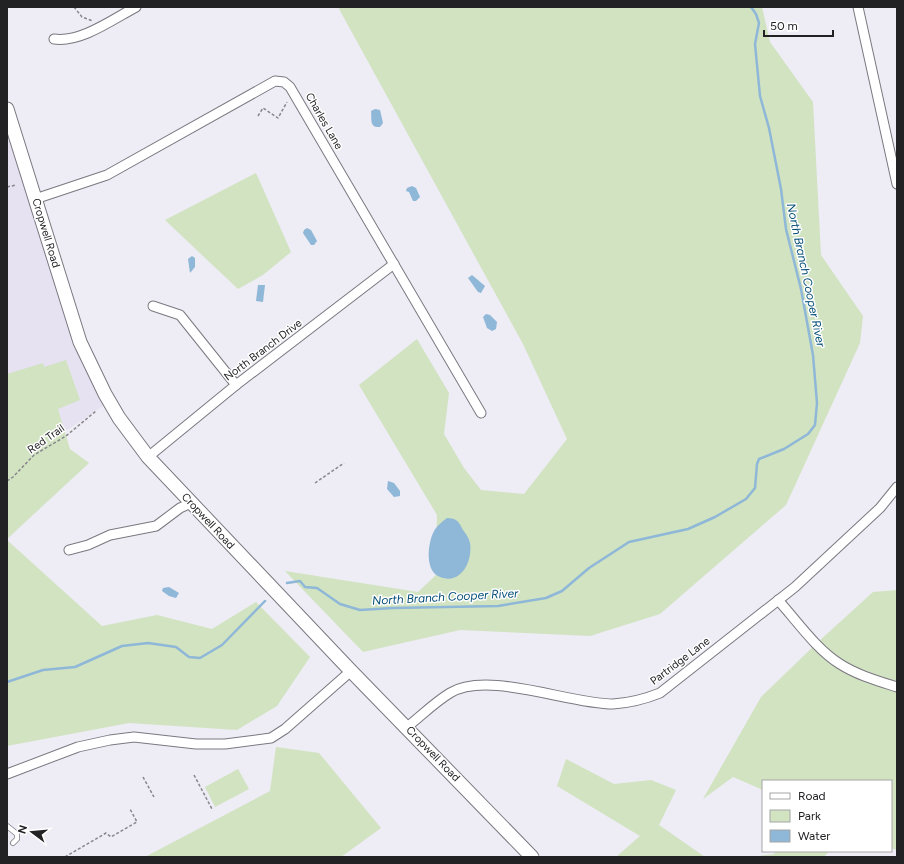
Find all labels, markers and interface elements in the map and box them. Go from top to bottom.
scale bar [764,12,833,38]
text: 50 m [770,19,798,33]
street label: Charles Lane [303,90,345,152]
street label: Cropwell Road [29,197,63,269]
water label: North Branch Cooper River [784,202,828,349]
street label: North Branch Drive [222,317,304,383]
street label: Red Trail [25,422,67,456]
street label: Cropwell Road [179,490,237,552]
water label: North Branch Cooper River [372,586,519,608]
street label: Partridge Lane [648,634,712,688]
street label: Cropwell Road [403,724,463,784]
legend [762,780,892,852]
text: Road [798,789,826,803]
text: Park [798,809,821,823]
north arrow [12,812,52,852]
text: N [15,823,30,835]
text: Water [798,829,830,843]

